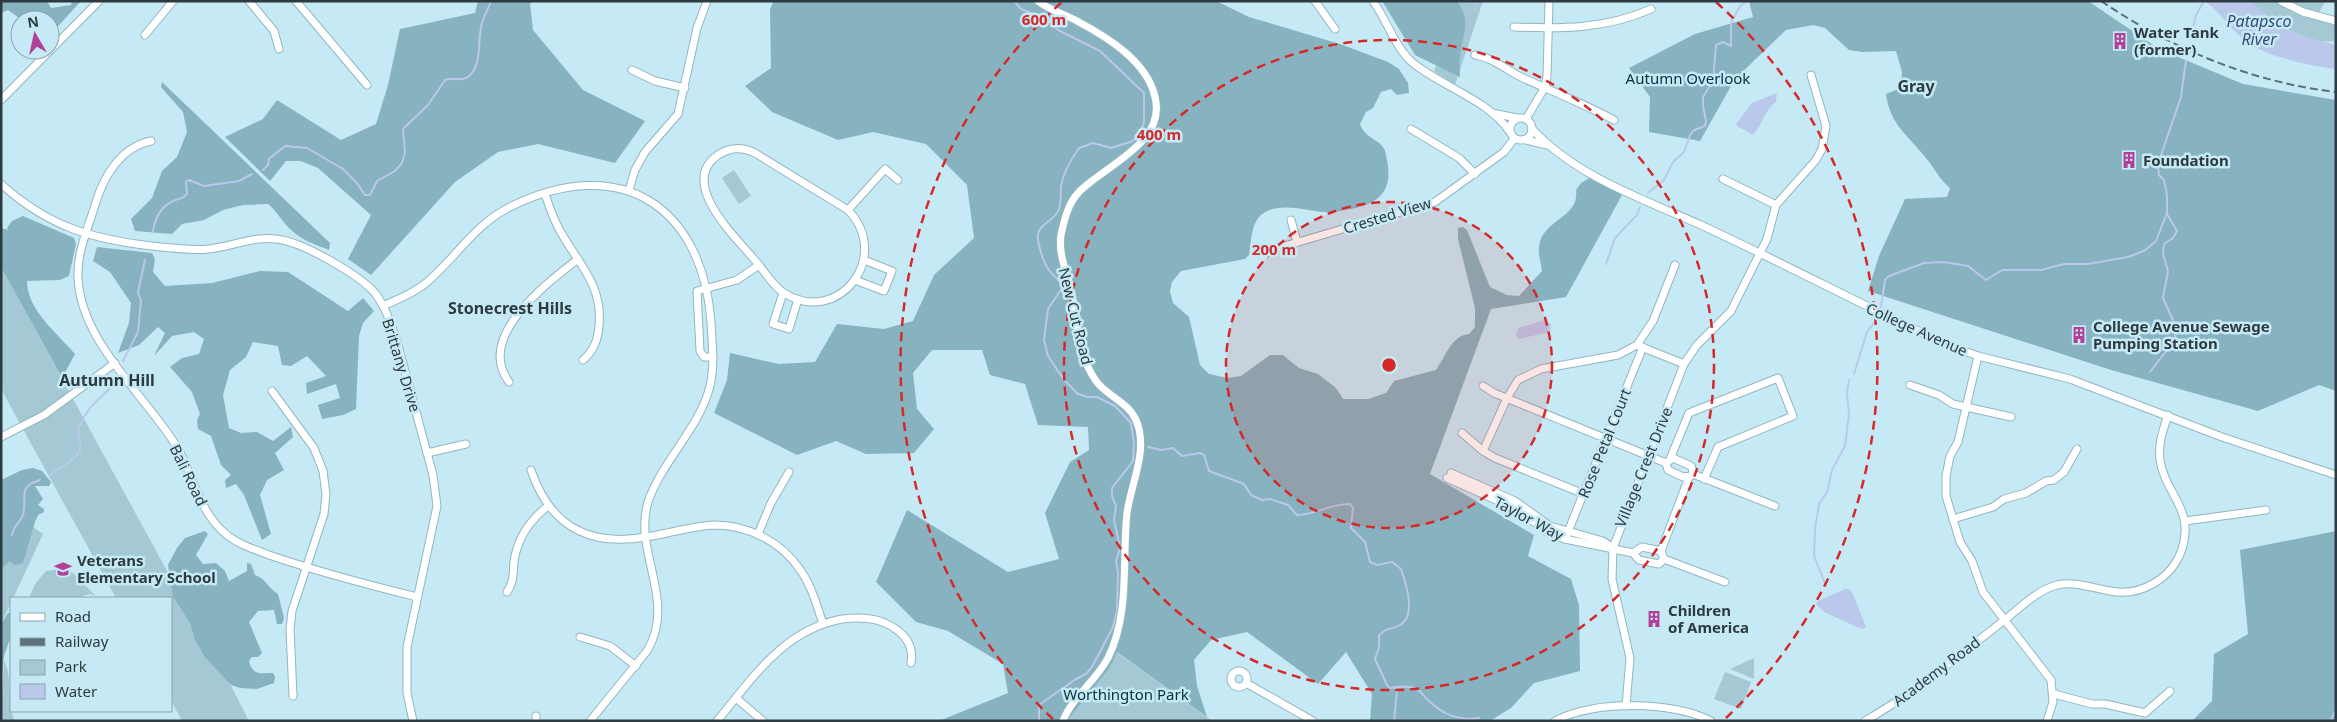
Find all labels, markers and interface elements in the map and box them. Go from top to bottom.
text: 600 m [1022,9,1066,29]
north arrow [10,10,60,60]
water label: Patapsco River [2227,10,2292,50]
text: N [26,11,40,32]
place label: Water Tank (former) [2134,22,2219,59]
building icon: Water Tank (former) [2110,31,2130,51]
park label: Autumn Overlook [1626,68,1750,88]
district label: Gray [1897,75,1935,97]
text: 400 m [1137,124,1181,144]
building icon: Foundation [2119,150,2139,170]
place label: Foundation [2143,150,2229,170]
street label: Crested View [1341,192,1434,238]
text: 200 m [1252,239,1296,259]
street label: New Cut Road [1054,265,1098,367]
district label: Stonecrest Hills [448,297,572,319]
street label: College Avenue [1863,298,1971,360]
street label: Brittany Drive [378,316,426,414]
place label: College Avenue Sewage Pumping Station [2093,316,2270,353]
building icon: College Avenue Sewage Pumping Station [2069,325,2089,345]
centre of rings [1380,356,1398,374]
district label: Autumn Hill [59,369,155,391]
street label: Rose Petal Court [1573,385,1635,501]
street label: Village Crest Drive [1610,404,1676,530]
street label: Bali Road [166,441,212,509]
street label: Taylor Way [1491,491,1568,545]
place label: Veterans Elementary School [77,550,216,587]
school or university icon: Veterans Elementary School [53,559,73,579]
legend [10,597,172,712]
place label: Children of America [1668,600,1749,637]
text: Road [55,606,91,626]
building icon: Children of America [1644,609,1664,629]
text: Railway [55,631,109,651]
street label: Academy Road [1888,632,1984,710]
text: Park [55,656,87,676]
text: Water [55,681,97,701]
park label: Worthington Park [1063,684,1189,704]

